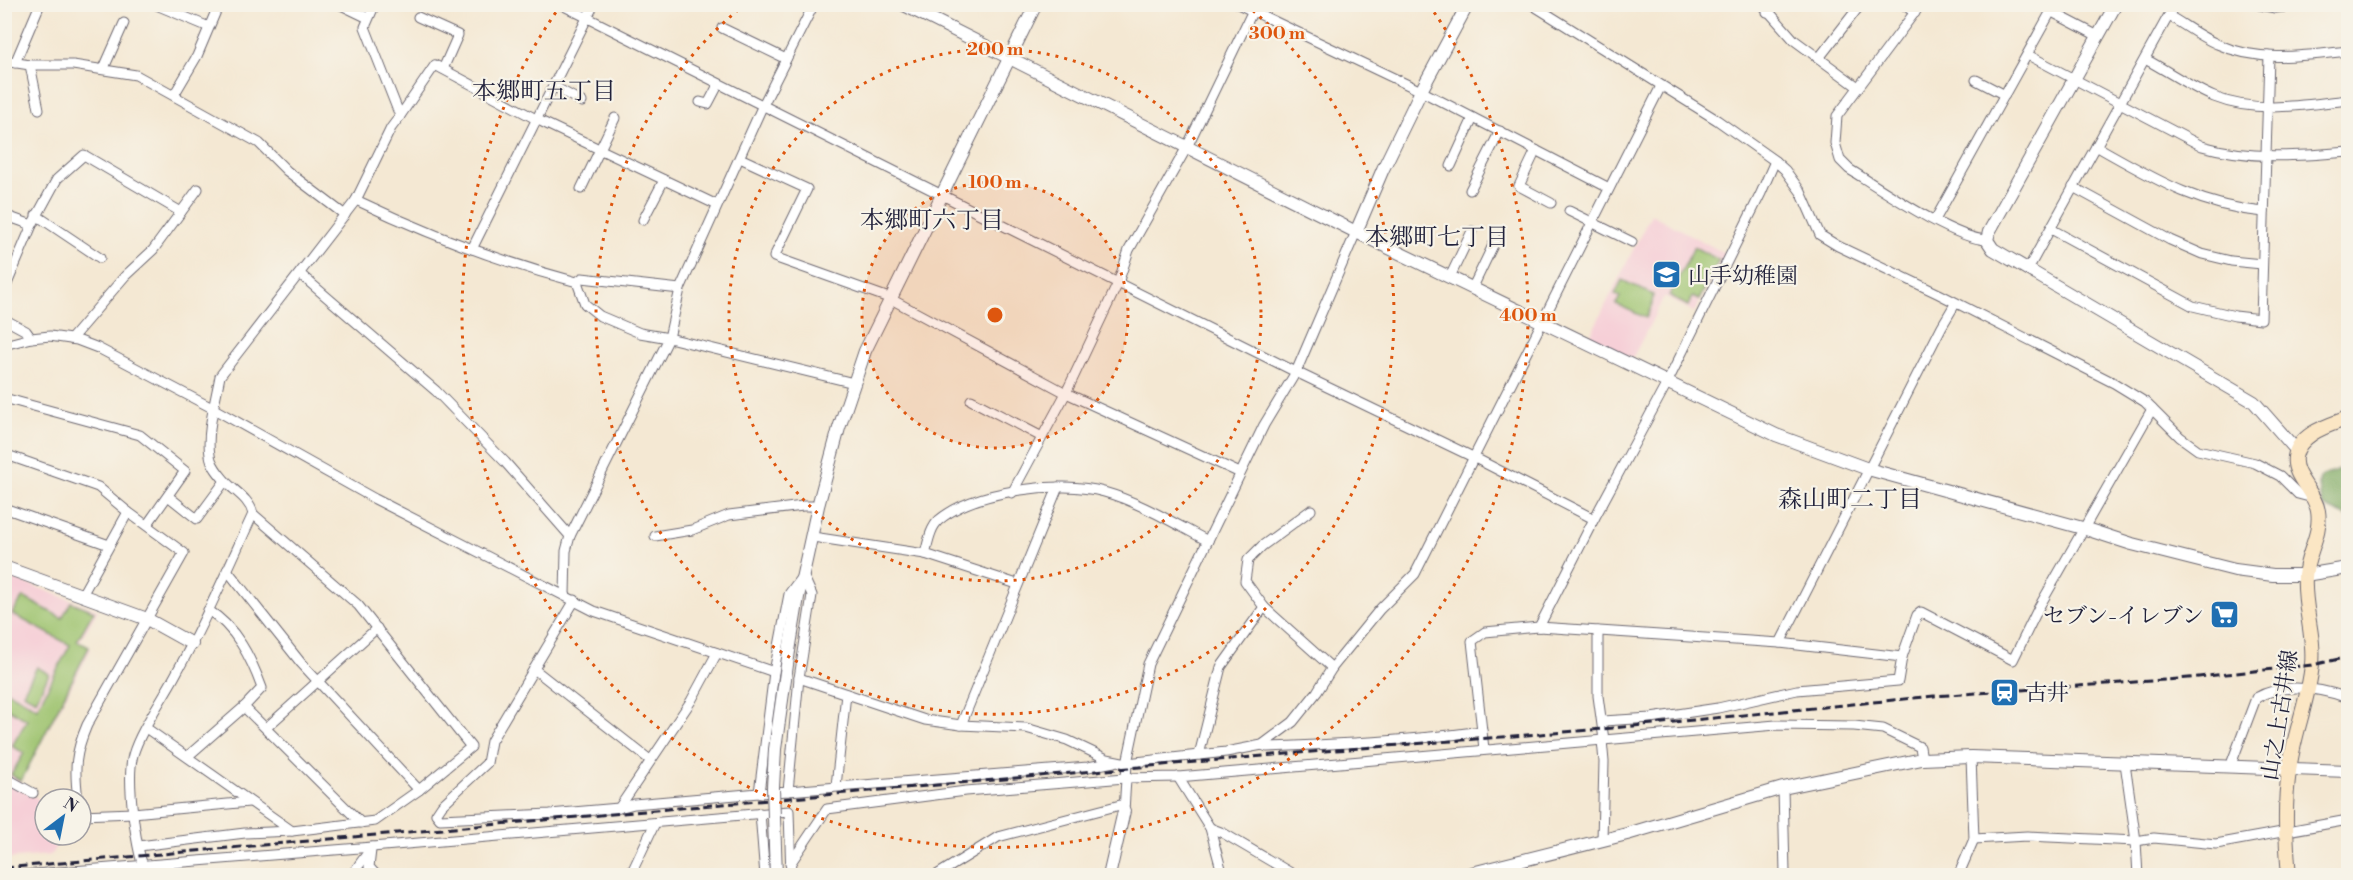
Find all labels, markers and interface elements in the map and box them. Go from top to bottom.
text: 300 m [1249,22,1306,45]
text: 200 m [967,38,1024,61]
district label: 本郷町五丁目 [472,77,616,107]
text: 100 m [968,171,1022,194]
district label: 本郷町六丁目 [860,206,1004,236]
district label: 本郷町七丁目 [1365,223,1509,253]
school or university icon: 山手幼稚園 [1651,259,1683,291]
place label: 山手幼稚園 [1688,263,1798,290]
text: 400 m [1499,304,1557,327]
centre of rings [985,305,1005,325]
district label: 森山町二丁目 [1778,485,1922,515]
supermarket icon: セブン-イレブン [2209,599,2241,631]
place label: セブン-イレブン [2043,603,2204,630]
street label: 山之上古井線 [2257,648,2304,783]
station icon: 古井 [1988,676,2020,708]
place label: 古井 [2025,680,2069,707]
north arrow [33,787,93,847]
text: N [60,793,81,817]

